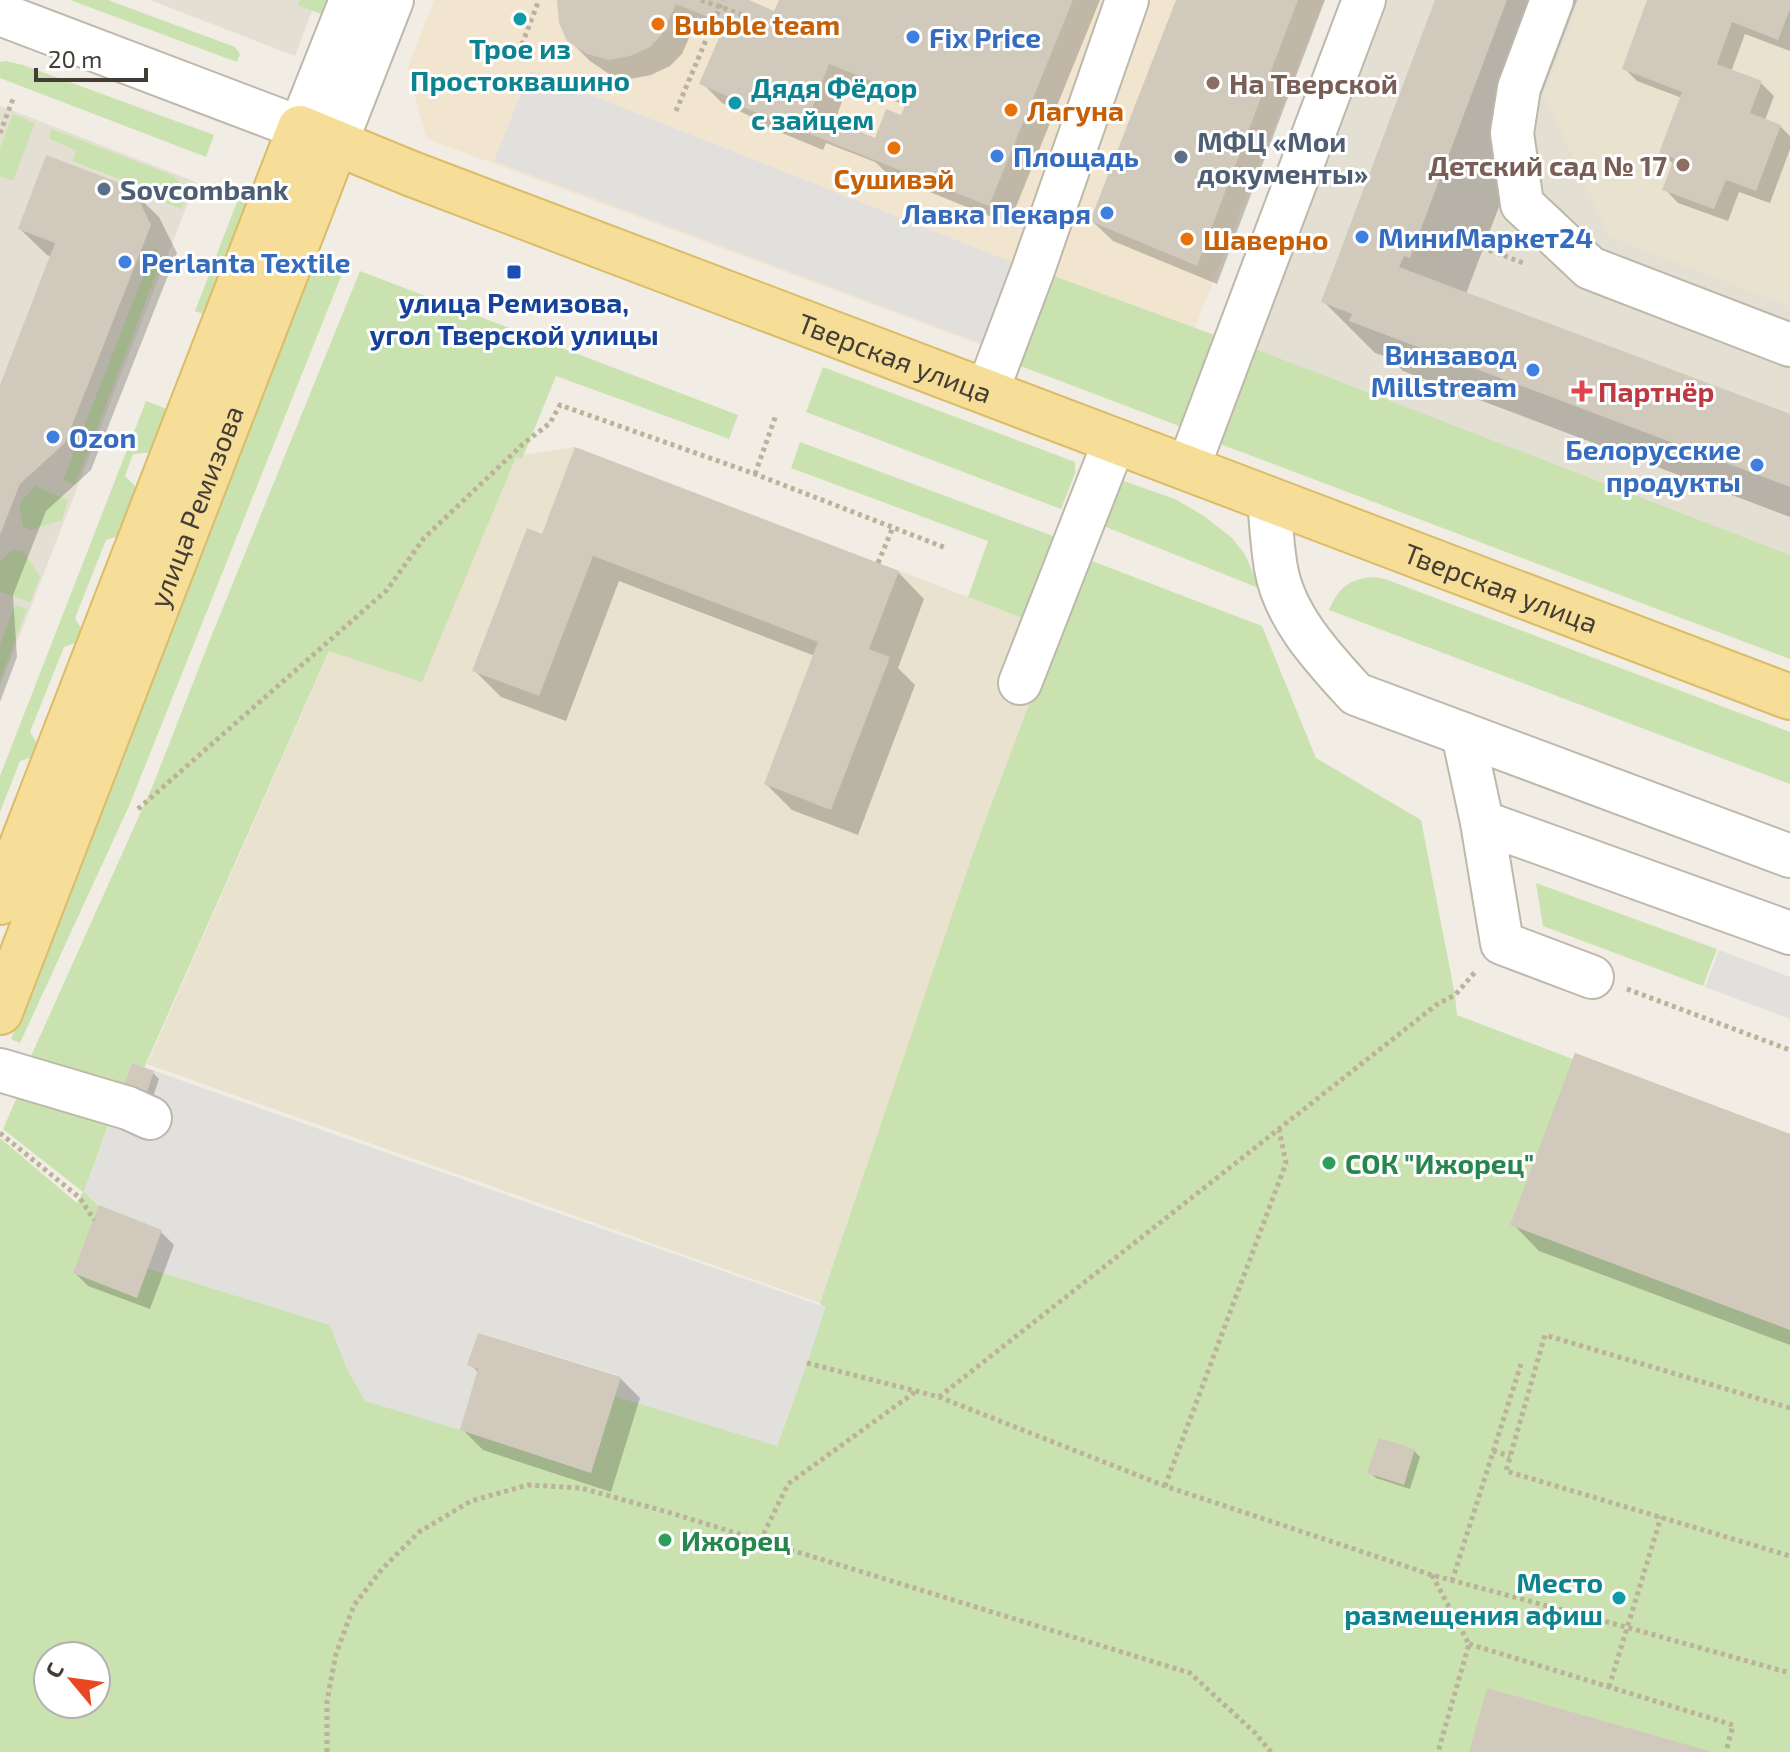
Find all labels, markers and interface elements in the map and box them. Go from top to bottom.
place label: Bubble team [674,7,840,41]
marker: Трое из Простоквашино [511,10,529,28]
marker: Bubble team [649,15,667,33]
place label: Fix Price [929,20,1041,54]
marker: Fix Price [904,28,922,46]
place label: Трое из Простоквашино [410,31,630,97]
scale bar [36,32,146,82]
text: 20 m [48,44,102,73]
place label: На Тверской [1229,66,1398,100]
place label: Дядя Фёдор с зайцем [751,70,917,136]
marker: На Тверской [1204,74,1222,92]
place label: Лагуна [1027,93,1124,127]
marker: Дядя Фёдор с зайцем [726,94,744,112]
marker: Лагуна [1002,101,1020,119]
place label: МФЦ «Мои документы» [1197,124,1368,190]
marker: Сушивэй [885,139,903,157]
place label: Площадь [1013,139,1139,173]
marker: Площадь [988,147,1006,165]
marker: МФЦ «Мои документы» [1172,148,1190,166]
place label: Детский сад № 17 [1428,148,1667,182]
marker: Детский сад № 17 [1674,156,1692,174]
place label: Сушивэй [834,161,954,195]
place label: Sovcombank [120,172,289,206]
marker: Sovcombank [95,180,113,198]
place label: Лавка Пекаря [902,196,1091,230]
marker: Лавка Пекаря [1098,204,1116,222]
place label: МиниМаркет24 [1378,220,1593,254]
place label: Шаверно [1203,222,1329,256]
marker: МиниМаркет24 [1353,228,1371,246]
marker: Шаверно [1178,230,1196,248]
place label: Perlanta Textile [141,245,351,279]
marker: Perlanta Textile [116,253,134,271]
marker: улица Ремизова, угол Тверской улицы [505,263,523,281]
place label: улица Ремизова, угол Тверской улицы [369,285,659,351]
street label: Тверская улица [793,305,997,410]
place label: Винзавод Millstream [1371,337,1517,403]
marker: Винзавод Millstream [1524,361,1542,379]
place label: Партнёр [1598,374,1714,408]
marker: Партнёр [1573,382,1591,400]
street label: улица Ремизова [141,400,250,613]
place label: Ozon [69,420,136,454]
marker: Ozon [44,428,62,446]
place label: Белорусские продукты [1565,432,1741,498]
marker: Белорусские продукты [1748,456,1766,474]
street label: Тверская улица [1399,535,1603,640]
place label: СОК "Ижорец" [1345,1146,1534,1180]
marker: СОК "Ижорец" [1320,1154,1338,1172]
place label: Ижорец [681,1523,791,1557]
marker: Ижорец [656,1531,674,1549]
place label: Место размещения афиш [1344,1565,1603,1631]
marker: Место размещения афиш [1610,1589,1628,1607]
north arrow [32,1640,112,1720]
text: С [39,1658,68,1682]

